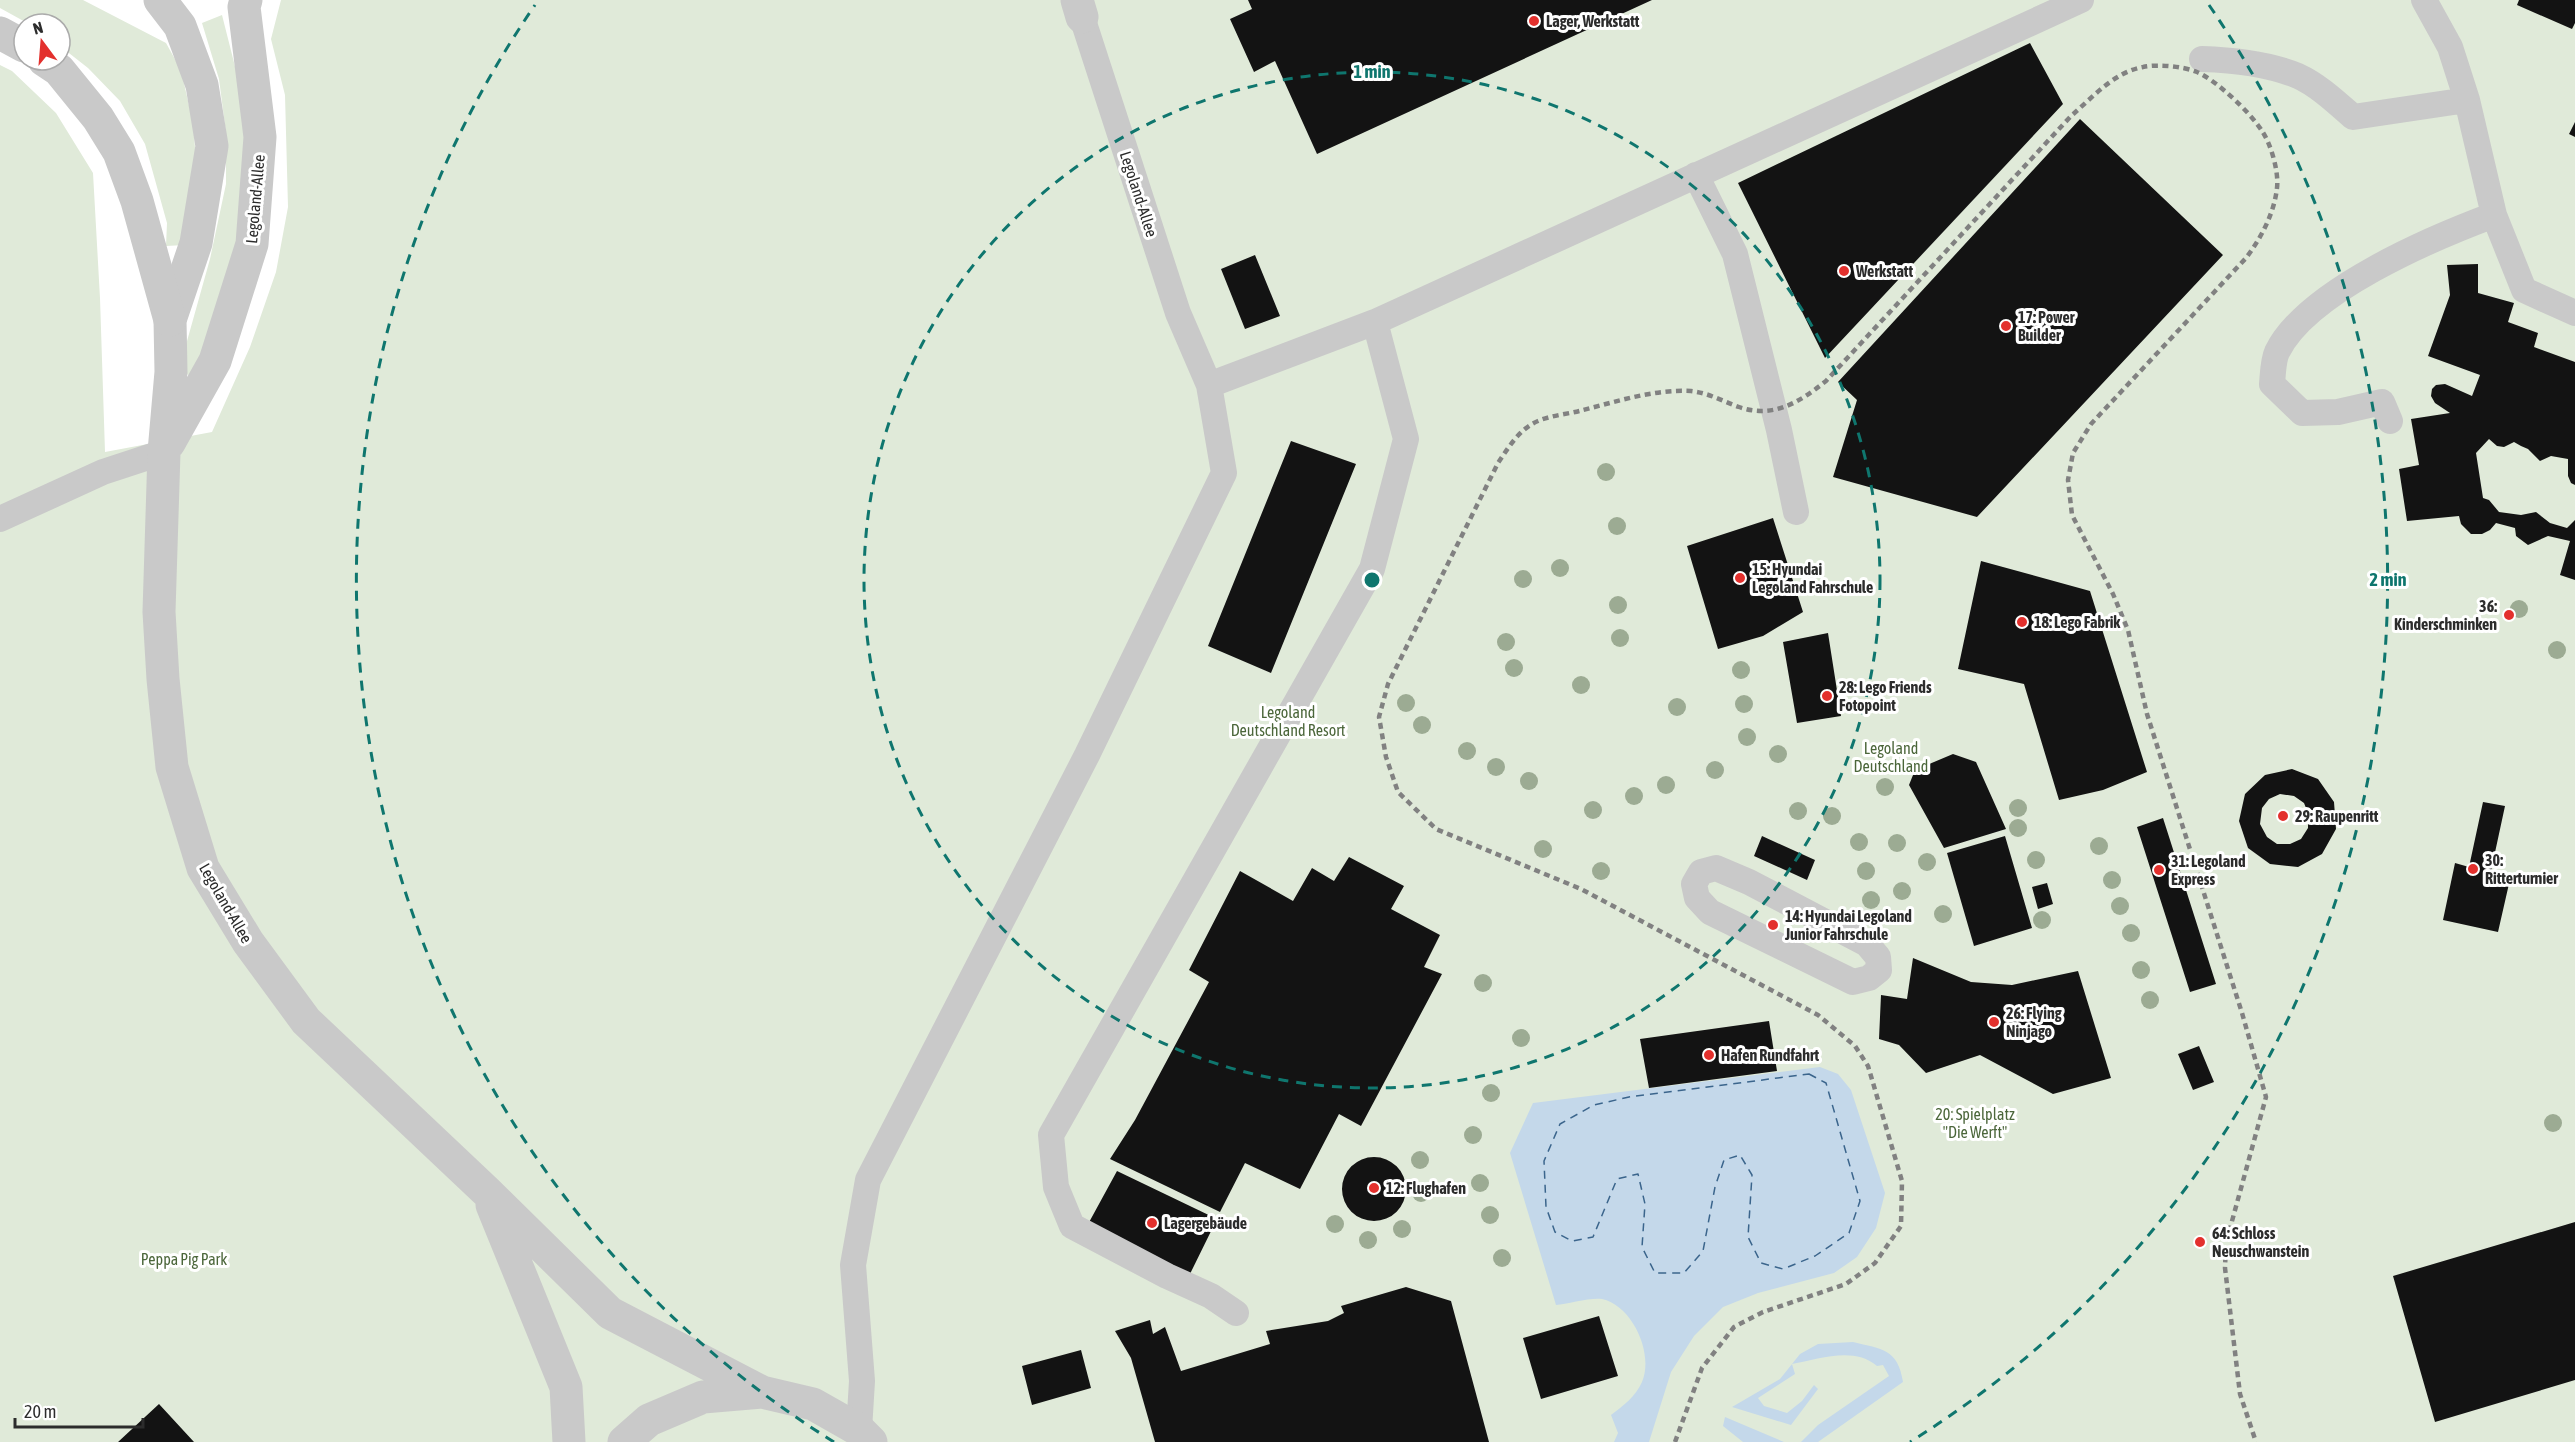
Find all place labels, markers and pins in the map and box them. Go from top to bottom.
place label: Lager, Werkstatt [1546,12,1640,30]
marker: Lager, Werkstatt [1527,14,1541,28]
place label: Werkstatt [1855,262,1913,280]
marker: Werkstatt [1837,264,1851,278]
place label: 17: Power Builder [2018,308,2075,344]
marker: 17: Power Builder [1999,319,2013,333]
place label: 15: Hyundai Legoland Fahrschule [1752,560,1873,596]
centre of rings [1362,570,1382,590]
marker: 15: Hyundai Legoland Fahrschule [1733,571,1747,585]
place label: 36: Kinderschminken [2394,597,2497,633]
marker: 36: Kinderschminken [2502,608,2516,622]
place label: 18: Lego Fabrik [2034,613,2121,631]
marker: 18: Lego Fabrik [2015,615,2029,629]
place label: 28: Lego Friends Fotopoint [1839,678,1932,714]
marker: 28: Lego Friends Fotopoint [1820,689,1834,703]
place label: 29: Raupenritt [2295,807,2379,825]
marker: 29: Raupenritt [2276,809,2290,823]
place label: 30: Ritterturnier [2485,851,2558,887]
place label: 31: Legoland Express [2171,852,2246,888]
marker: 30: Ritterturnier [2466,862,2480,876]
marker: 31: Legoland Express [2152,863,2166,877]
place label: 14: Hyundai Legoland Junior Fahrschule [1784,907,1912,943]
marker: 14: Hyundai Legoland Junior Fahrschule [1766,918,1780,932]
place label: 26: Flying Ninjago [2006,1004,2062,1040]
marker: 26: Flying Ninjago [1987,1015,2001,1029]
place label: Hafen Rundfahrt [1721,1046,1820,1064]
marker: Hafen Rundfahrt [1702,1048,1716,1062]
place label: 12: Flughafen [1386,1179,1466,1197]
marker: 12: Flughafen [1367,1181,1381,1195]
place label: Lagergebäude [1164,1214,1247,1232]
marker: Lagergebäude [1145,1216,1159,1230]
place label: 64: Schloss Neuschwanstein [2212,1224,2309,1260]
marker: 64: Schloss Neuschwanstein [2193,1235,2207,1249]

